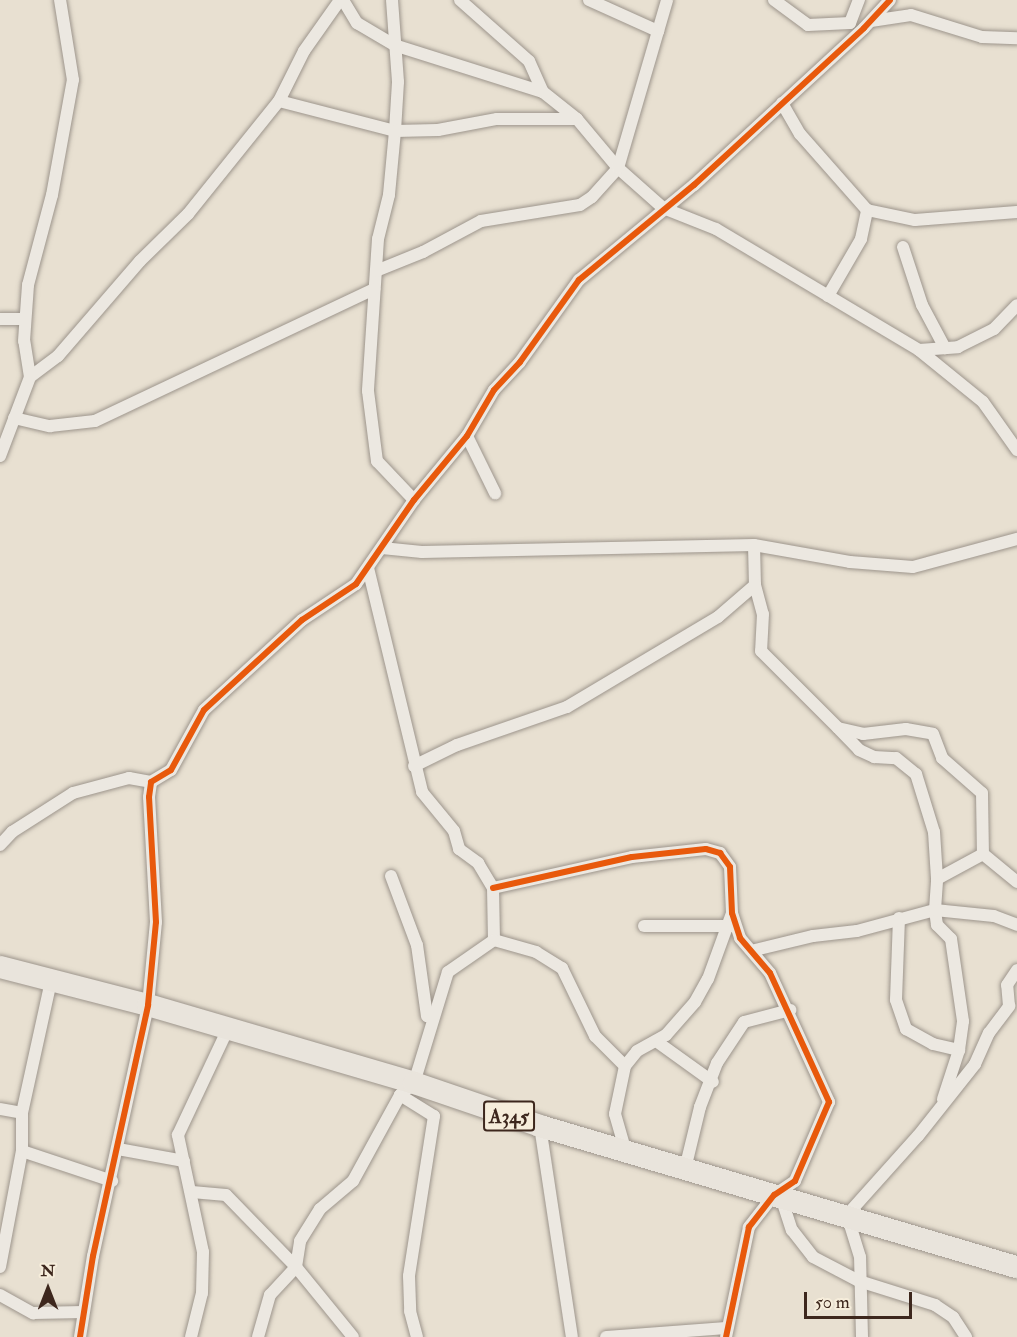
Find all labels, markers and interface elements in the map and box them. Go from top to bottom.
road number: A345 [482,1099,536,1133]
north arrow [18,1259,78,1319]
text: N [41,1261,55,1281]
scale bar [807,1280,915,1318]
text: 50 m [815,1291,850,1314]

